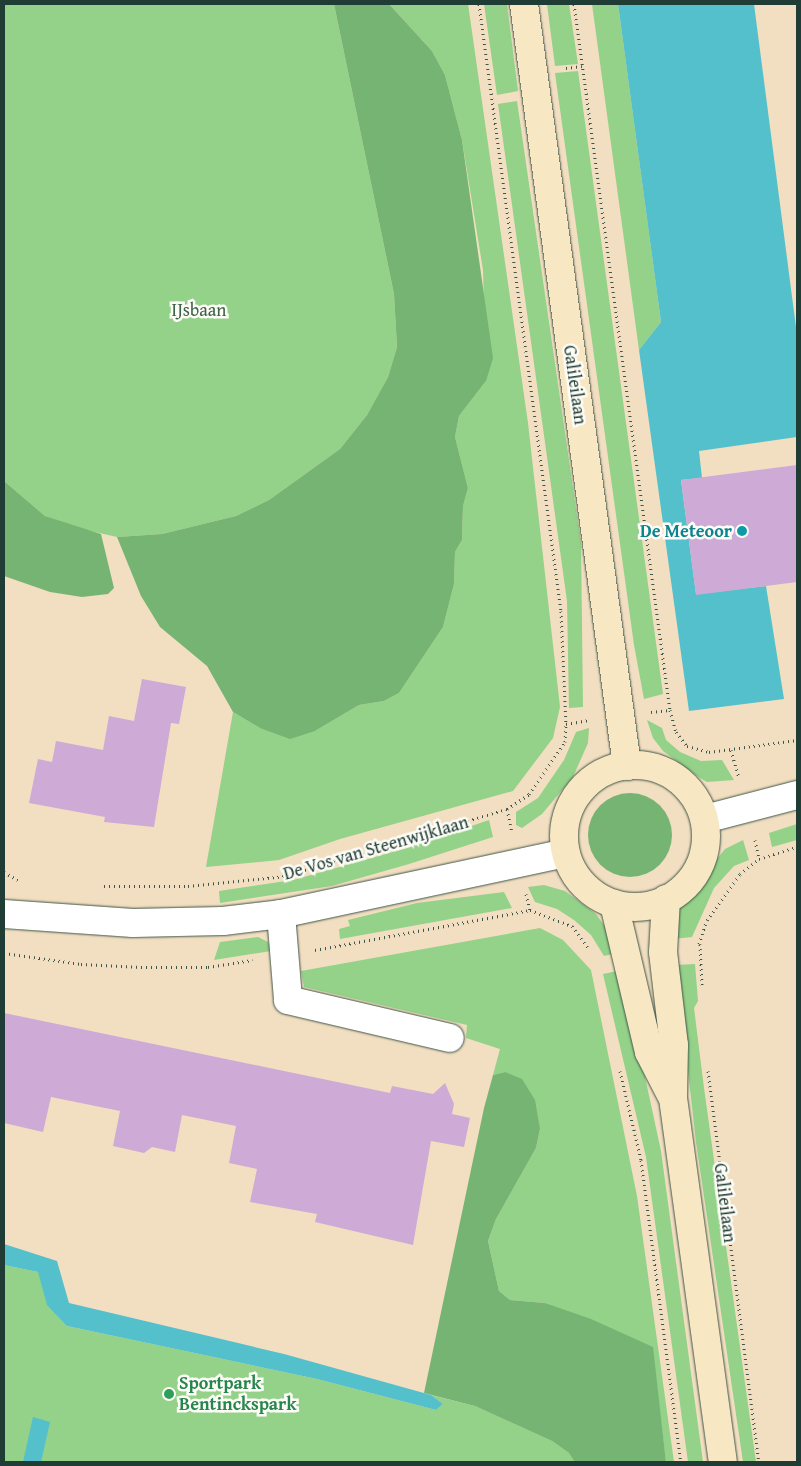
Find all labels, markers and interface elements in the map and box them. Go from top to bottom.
park label: IJsbaan [172,299,226,321]
street label: Galileilaan [559,344,591,426]
place label: De Meteoor [640,520,732,542]
marker: De Meteoor [736,525,748,537]
street label: De Vos van Steenwijklaan [281,811,471,885]
street label: Galileilaan [709,1162,741,1244]
place label: Sportpark Bentinckspark [179,1373,297,1416]
marker: Sportpark Bentinckspark [163,1388,175,1400]

